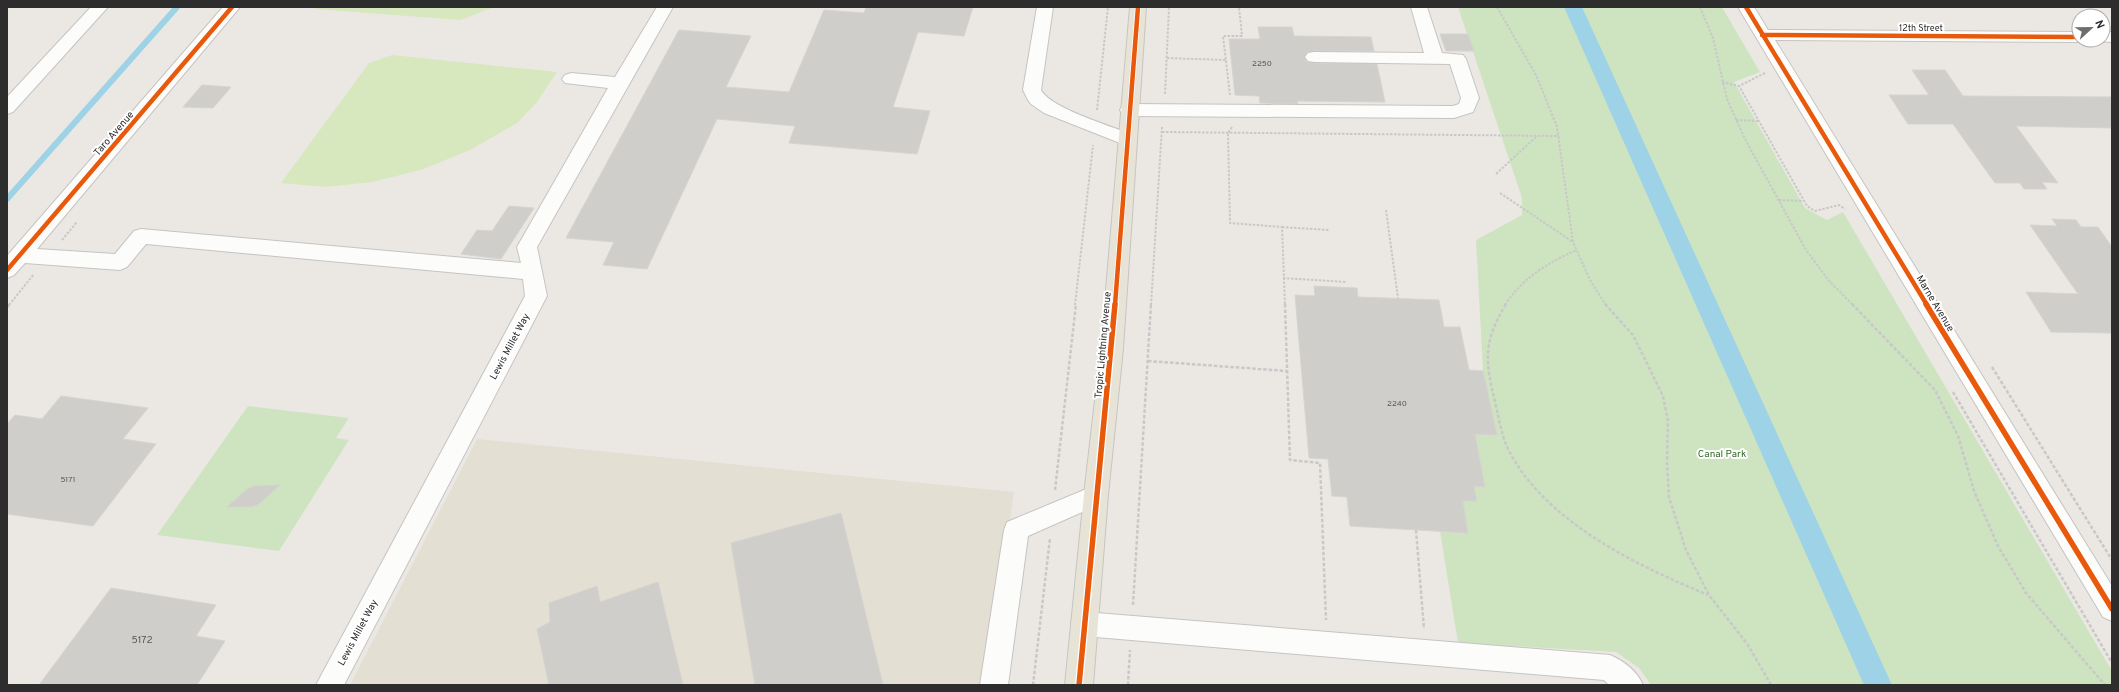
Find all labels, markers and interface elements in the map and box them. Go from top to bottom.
north arrow [2071,8,2111,48]
text: N [2091,18,2107,31]
street label: 12th Street [1899,23,1943,34]
house number: 2250 [1252,59,1272,69]
street label: Taro Avenue [91,109,137,159]
street label: Marne Avenue [1913,273,1957,334]
street label: Tropic Lightning Avenue [1092,291,1115,399]
street label: Lewis Millet Way [487,311,533,382]
house number: 2240 [1387,399,1407,409]
park label: Canal Park [1698,448,1746,461]
house number: 5171 [60,475,76,485]
street label: Lewis Millet Way [335,597,381,668]
house number: 5172 [131,634,153,647]

